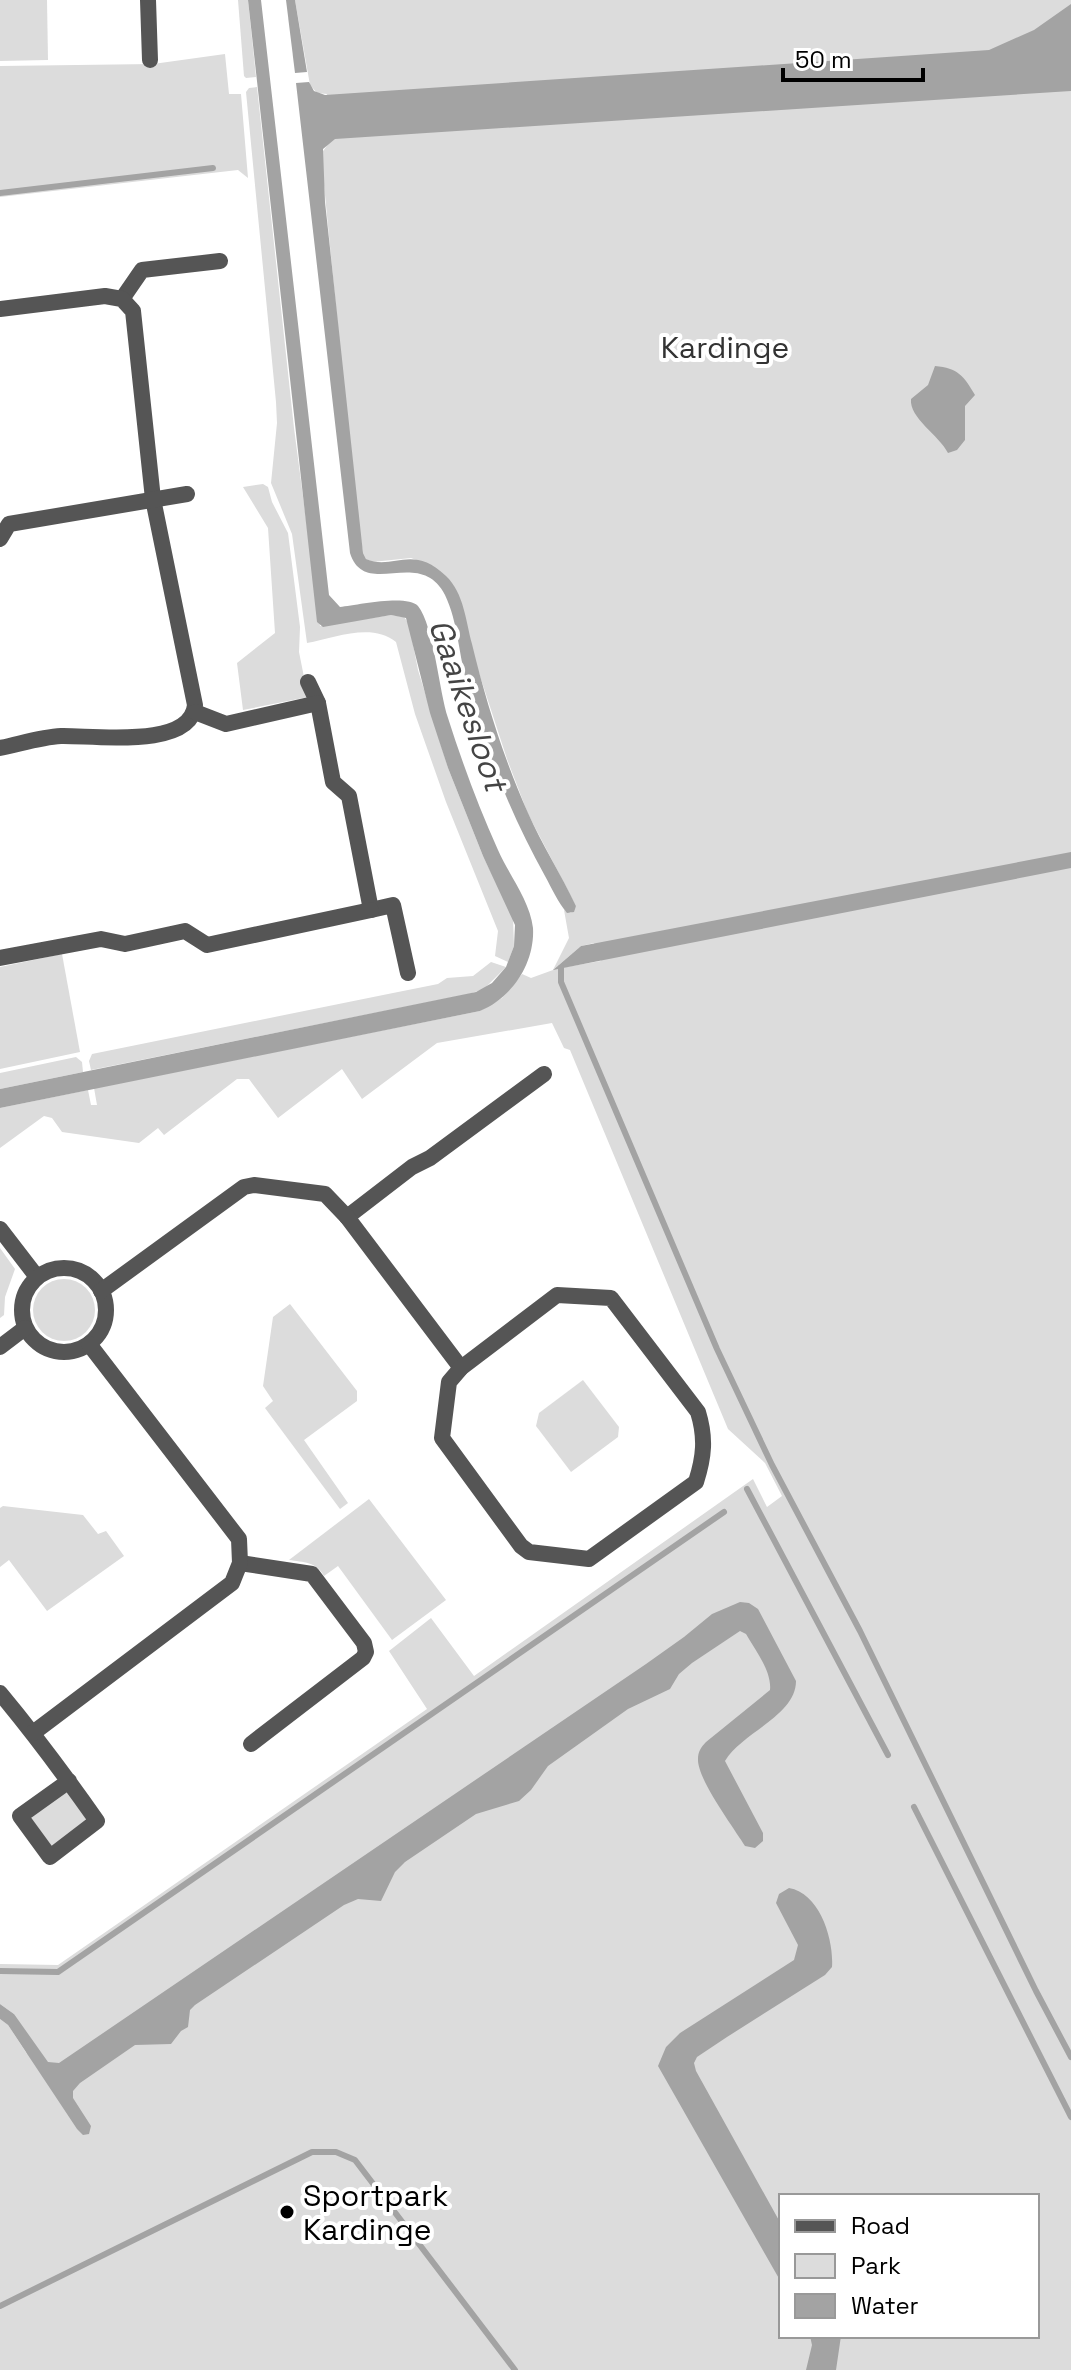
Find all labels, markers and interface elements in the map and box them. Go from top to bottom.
scale bar [783,32,923,82]
text: 50 m [795,44,852,75]
park label: Kardinge [661,328,789,367]
water label: Gaaikesloot [420,614,517,799]
place label: Sportpark Kardinge [303,2176,448,2249]
legend [779,2194,1039,2338]
marker: Sportpark Kardinge [278,2203,296,2221]
text: Road [851,2210,910,2241]
text: Park [851,2250,901,2281]
text: Water [851,2290,919,2321]

